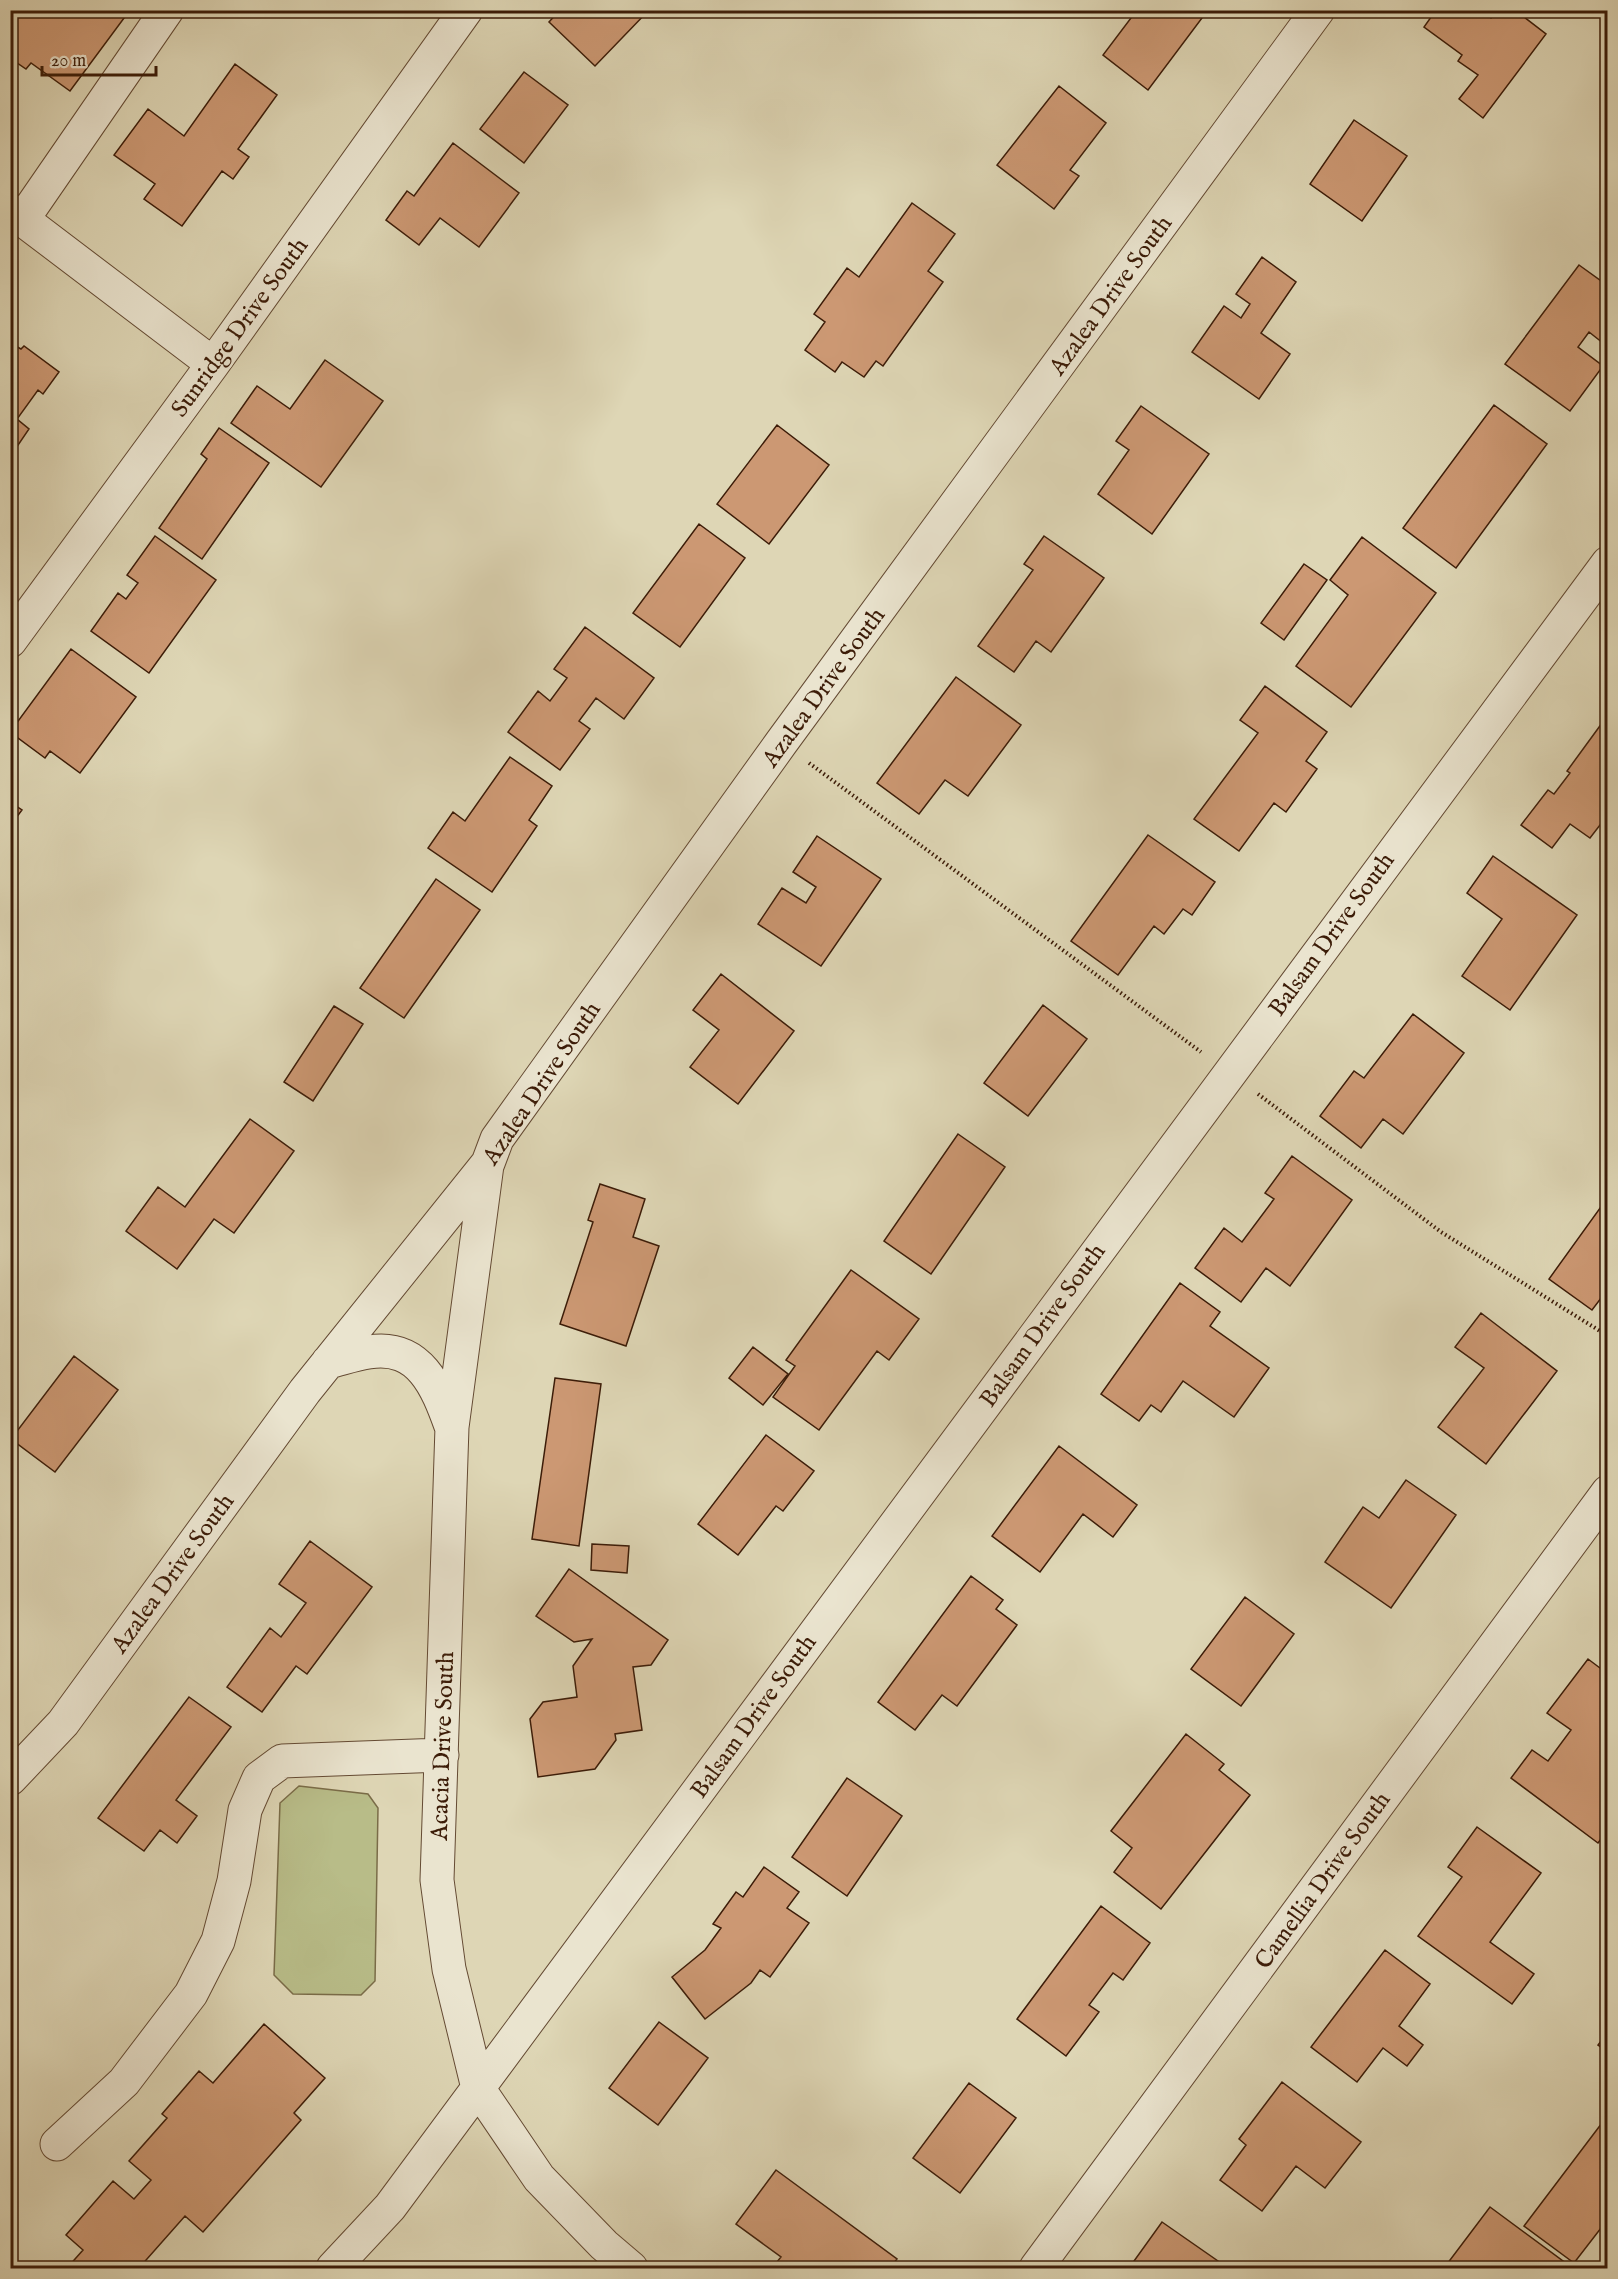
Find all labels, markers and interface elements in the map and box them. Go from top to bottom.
scale bar [42,39,156,77]
text: 20 m [51,50,86,73]
street label: Azalea Drive South [1042,210,1180,383]
street label: Sunridge Drive South [165,232,316,424]
street label: Azalea Drive South [755,602,893,775]
street label: Balsam Drive South [1262,847,1402,1023]
street label: Azalea Drive South [476,996,608,1172]
street label: Balsam Drive South [973,1238,1113,1414]
street label: Azalea Drive South [104,1488,242,1661]
street label: Balsam Drive South [684,1629,824,1805]
street label: Acacia Drive South [425,1651,462,1842]
street label: Camellia Drive South [1248,1786,1398,1976]

